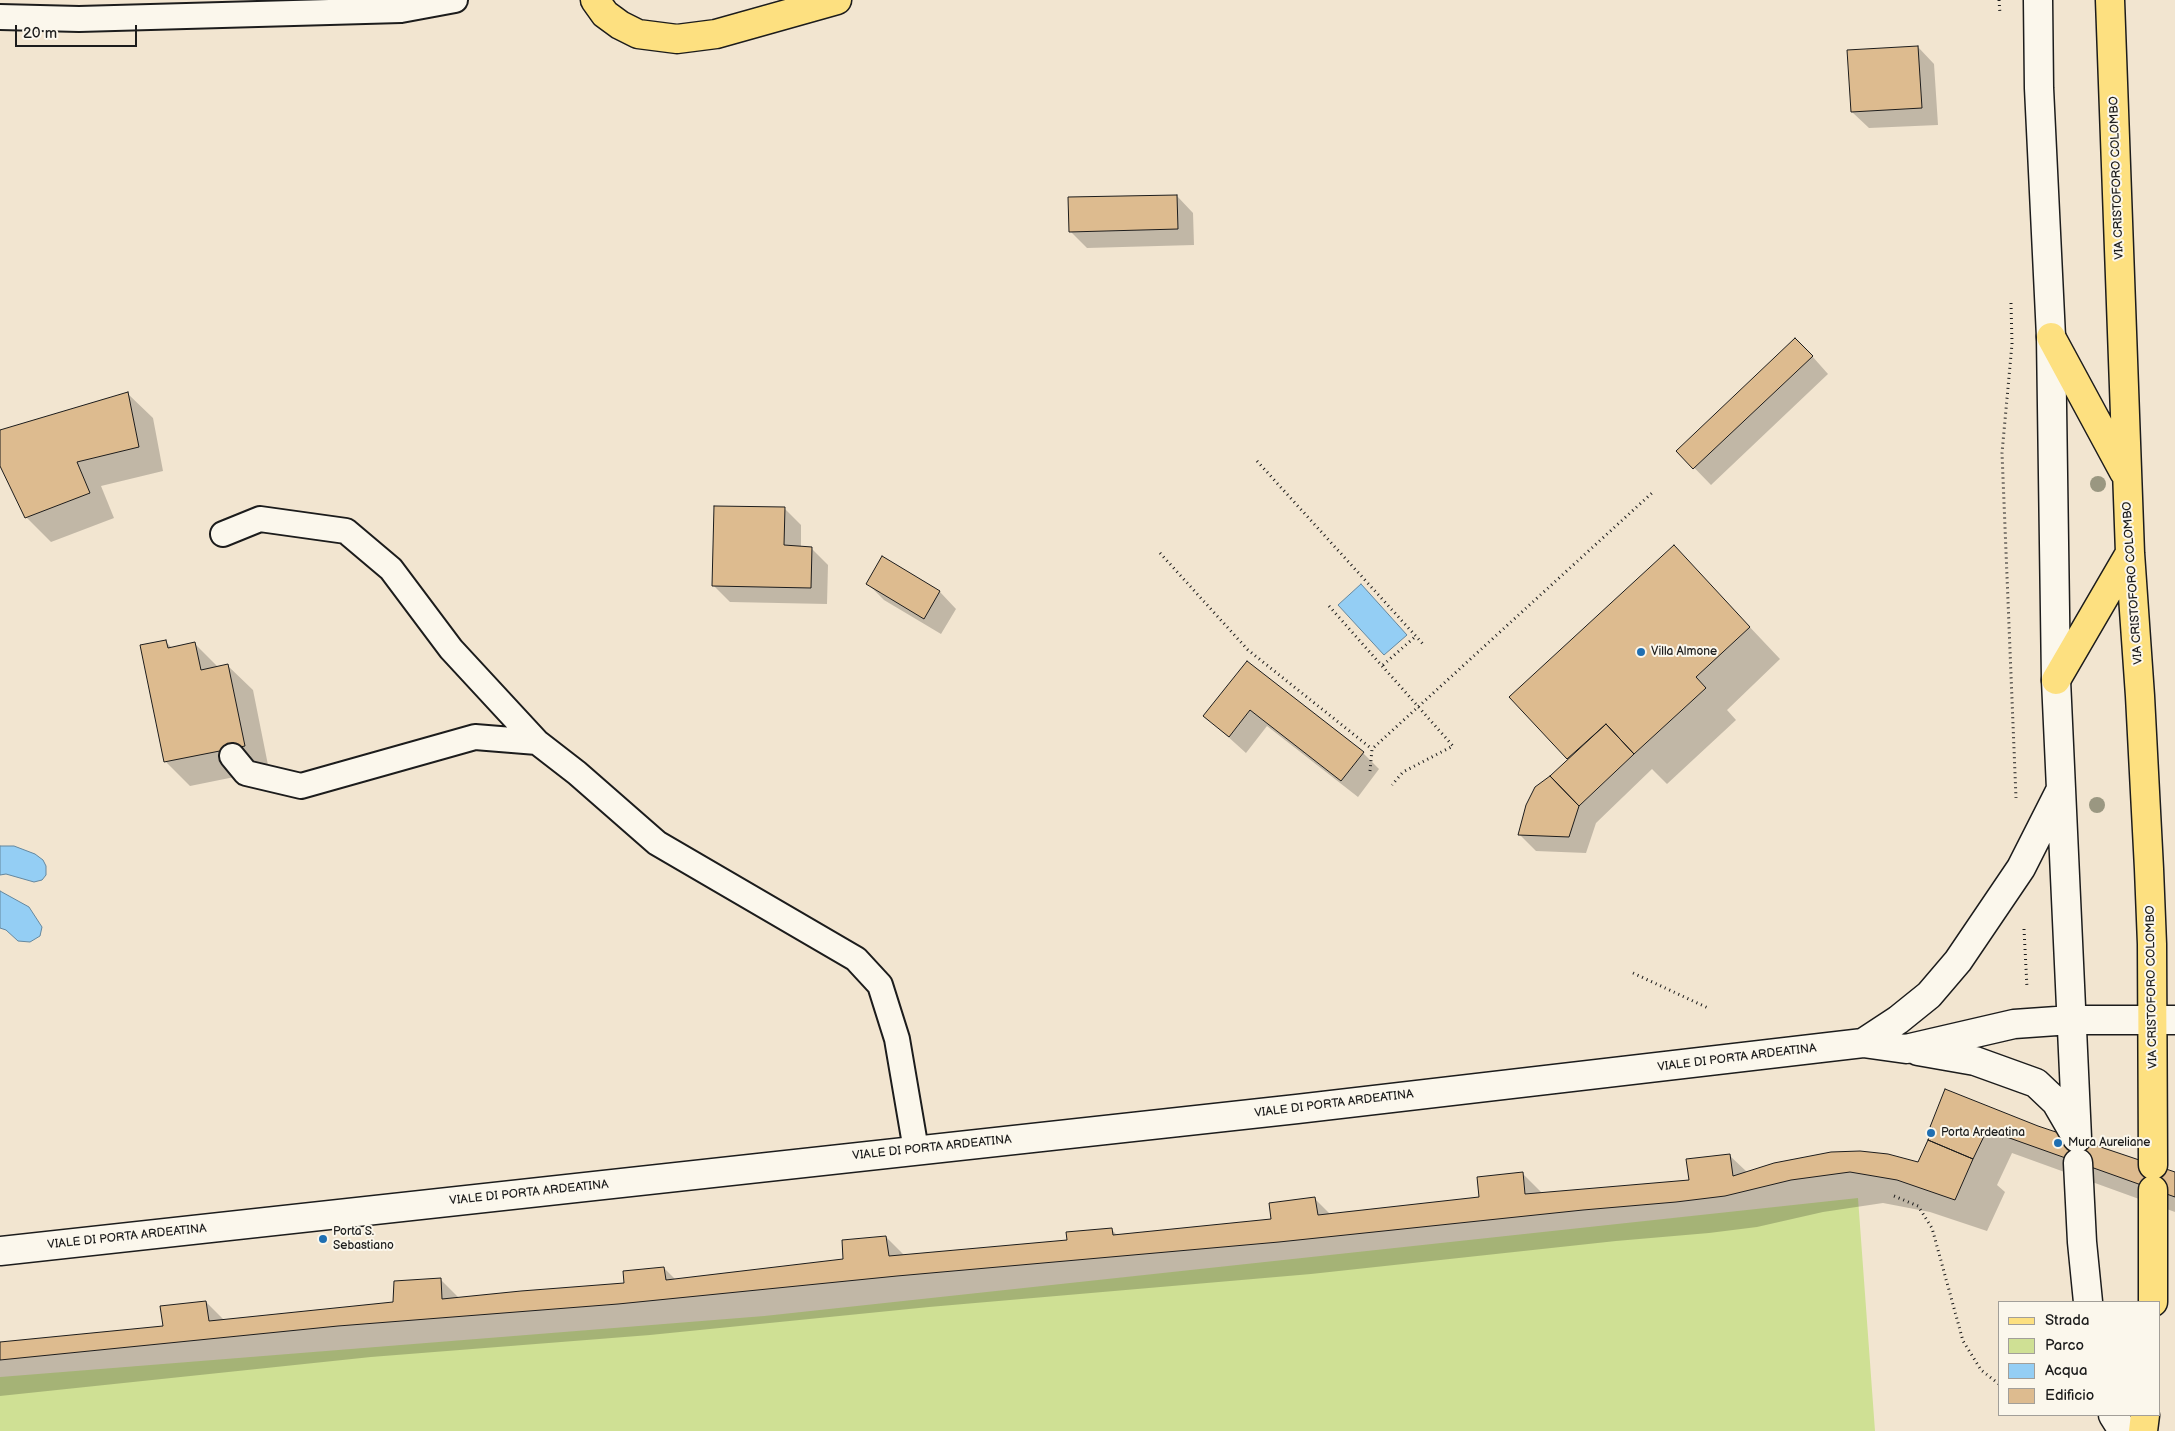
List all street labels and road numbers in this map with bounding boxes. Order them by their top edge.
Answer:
street label: VIA CRISTOFORO COLOMBO [2107,96,2127,260]
street label: VIA CRISTOFORO COLOMBO [2120,501,2146,665]
street label: VIA CRISTOFORO COLOMBO [2143,905,2161,1069]
street label: VIALE DI PORTA ARDEATINA [1657,1041,1817,1075]
street label: VIALE DI PORTA ARDEATINA [1254,1087,1414,1121]
street label: VIALE DI PORTA ARDEATINA [852,1132,1012,1164]
street label: VIALE DI PORTA ARDEATINA [449,1177,609,1209]
street label: VIALE DI PORTA ARDEATINA [47,1221,207,1253]

